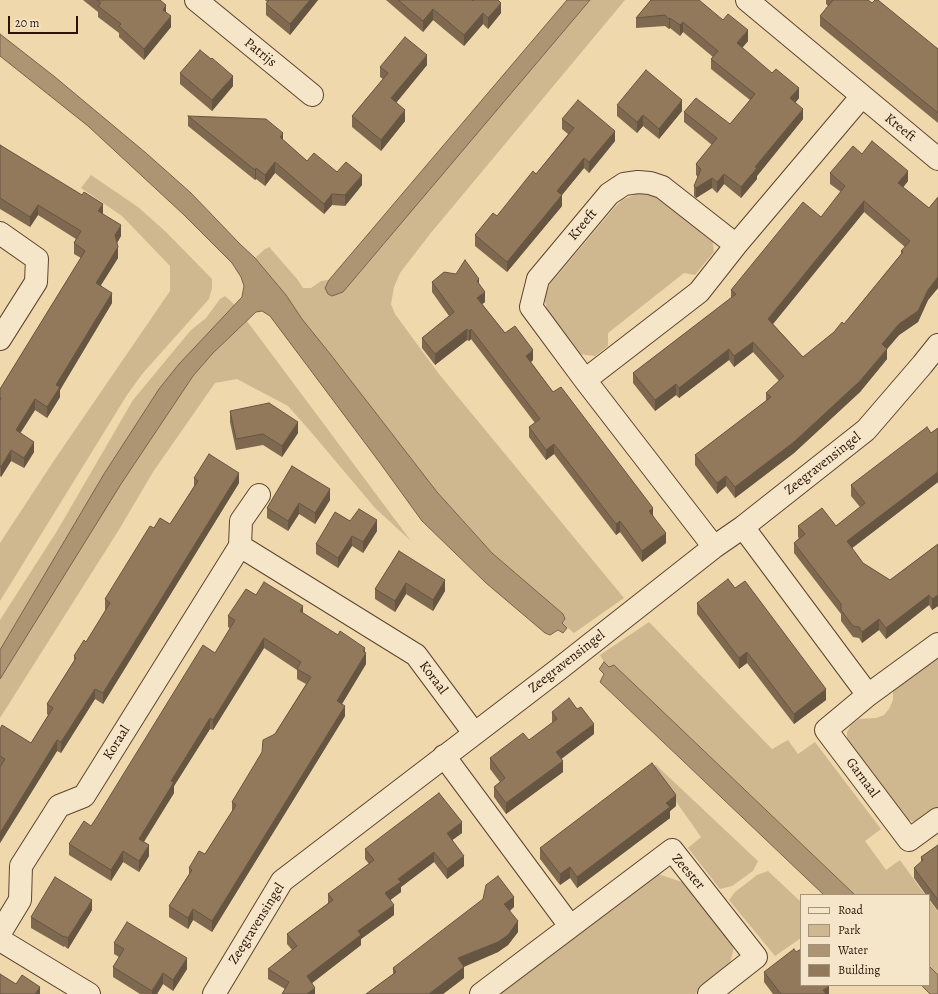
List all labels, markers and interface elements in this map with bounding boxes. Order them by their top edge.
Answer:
scale bar [10,8,80,34]
text: 20 m [15,15,39,31]
street label: Patrijs [240,35,280,71]
street label: Kreeft [881,110,919,146]
street label: Kreeft [565,206,601,244]
street label: Zeegravensingel [781,429,865,499]
street label: Zeegravensingel [525,627,609,697]
street label: Koraal [415,658,451,698]
street label: Koraal [100,723,134,763]
street label: Garnaal [842,755,882,801]
street label: Zeester [668,851,708,893]
street label: Zeegravensingel [225,880,289,968]
legend [800,894,930,986]
text: Road [838,902,863,918]
text: Park [838,922,861,938]
text: Water [838,942,868,958]
text: Building [838,962,880,978]

